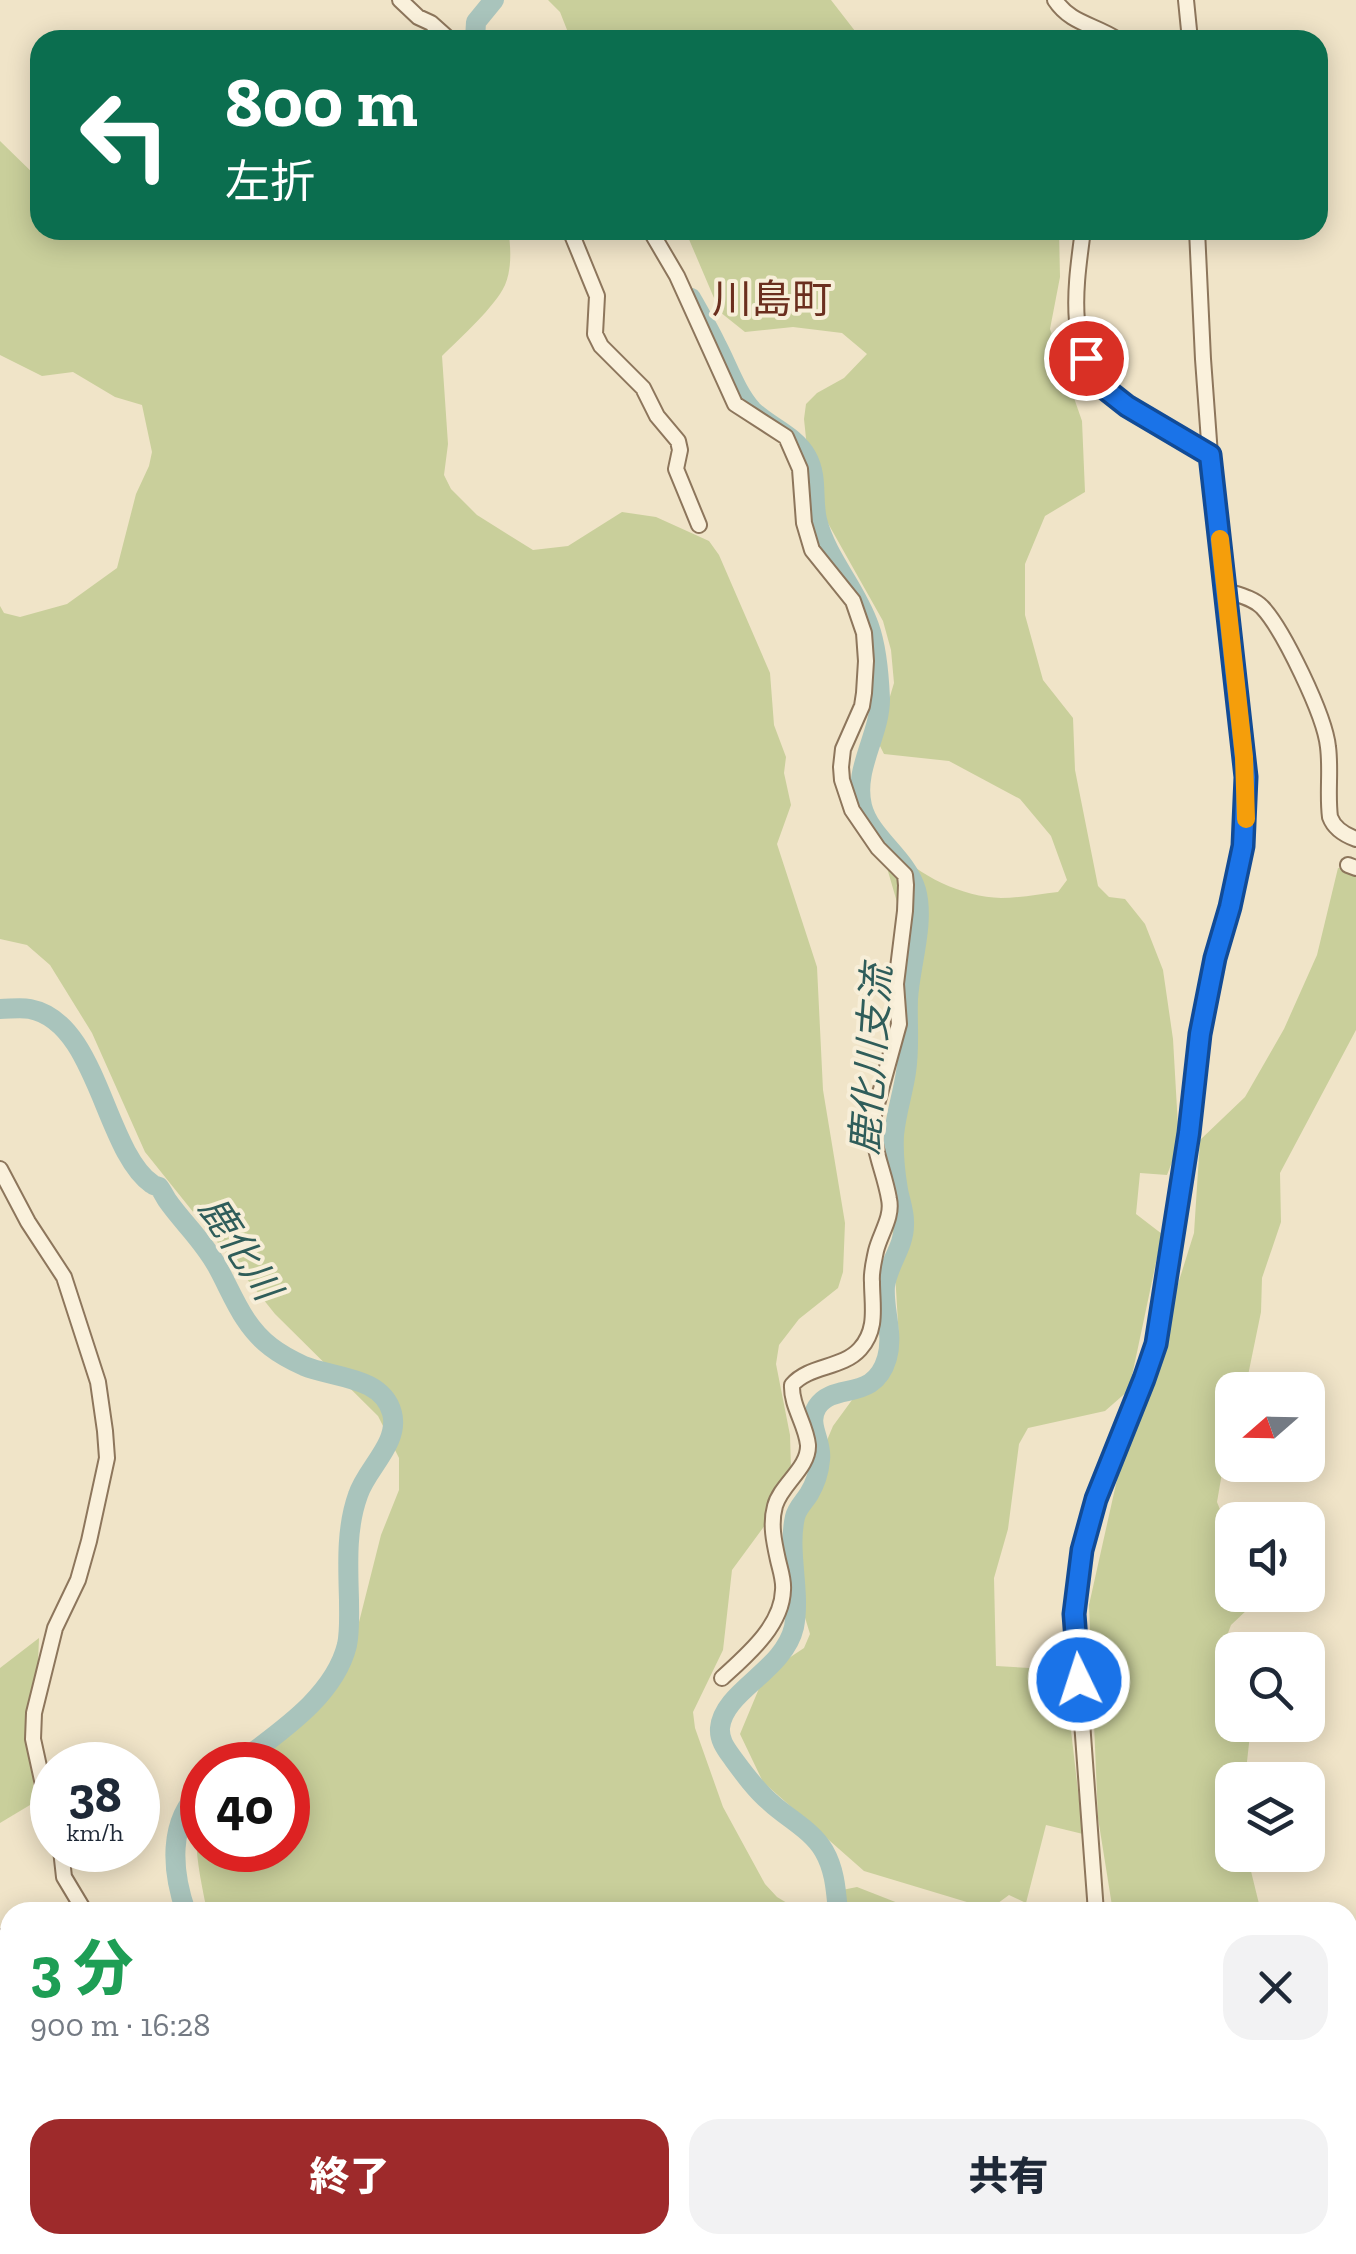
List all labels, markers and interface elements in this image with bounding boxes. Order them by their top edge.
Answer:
text: 800 m [225,60,418,144]
icon: left [60,70,190,200]
text: 左折 [225,155,315,209]
district label: 川島町 [712,275,832,323]
pin [1044,316,1129,401]
icon: arrive [1059,331,1114,386]
water label: 鹿化川支流 [841,959,901,1156]
water label: 鹿化川 [190,1188,293,1312]
north arrow [1215,1372,1325,1482]
map controls [1215,1372,1325,1872]
button: sound [1215,1502,1325,1612]
position arrow [1027,1628,1131,1732]
button: search [1215,1632,1325,1742]
speed limit sign: 40 [180,1742,310,1872]
button: layers [1215,1762,1325,1872]
text: 38 [68,1765,122,1825]
text: km/h [66,1817,124,1847]
text: 3 分 [30,1932,133,2004]
button: close [1223,1935,1328,2040]
text: 900 m · 16:28 [30,2006,210,2044]
button: 終了 [30,2119,669,2234]
button: 共有 [689,2119,1328,2234]

